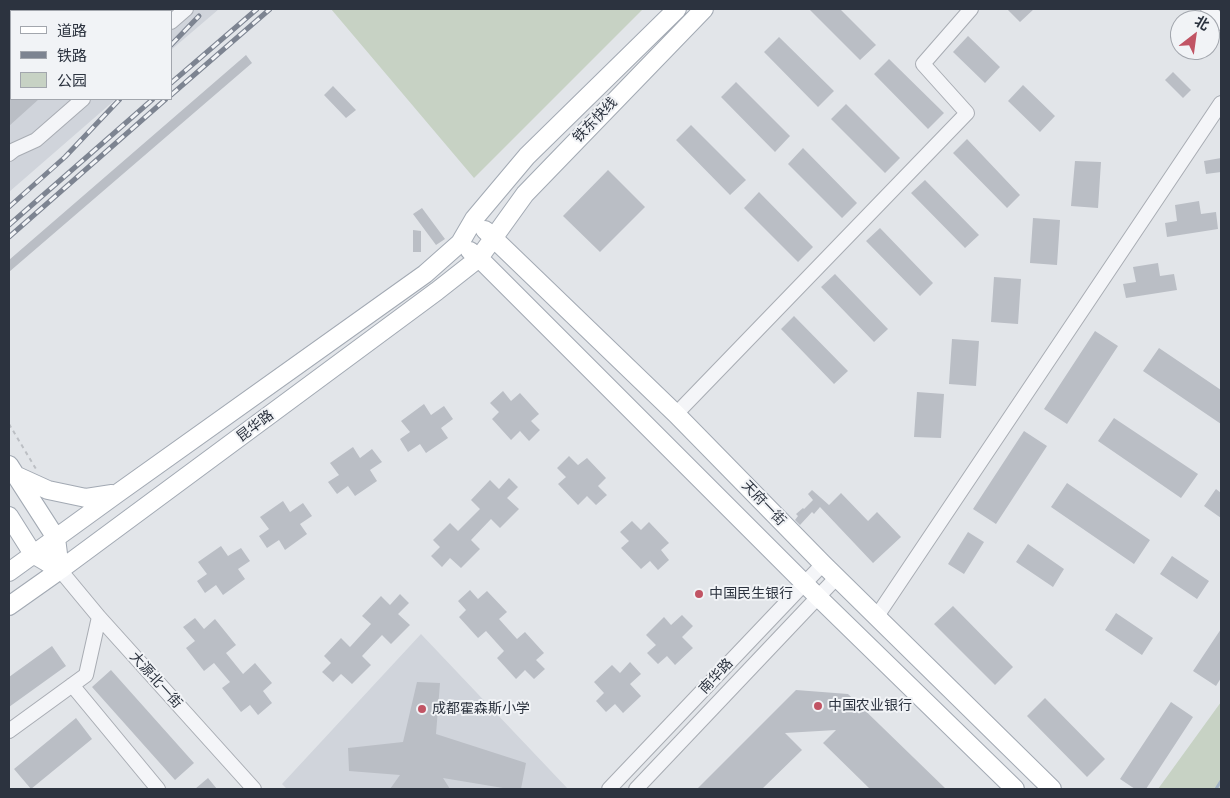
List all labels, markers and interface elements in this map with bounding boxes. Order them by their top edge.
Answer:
legend [10,10,172,100]
north arrow [1170,10,1220,60]
text: 北 [1192,12,1213,33]
text: 道路 [57,21,87,39]
text: 铁路 [57,46,87,64]
text: 公园 [57,71,87,89]
street label: 铁东快线 [570,94,620,146]
street label: 昆华路 [233,407,277,445]
street label: 天府一街 [739,477,789,529]
place label: 中国民生银行 [709,586,793,602]
marker: 中国民生银行 [693,588,705,600]
street label: 大源北一街 [126,648,186,712]
street label: 南华路 [696,655,736,697]
place label: 中国农业银行 [828,698,912,714]
marker: 中国农业银行 [812,700,824,712]
place label: 成都霍森斯小学 [432,701,530,717]
marker: 成都霍森斯小学 [416,703,428,715]

